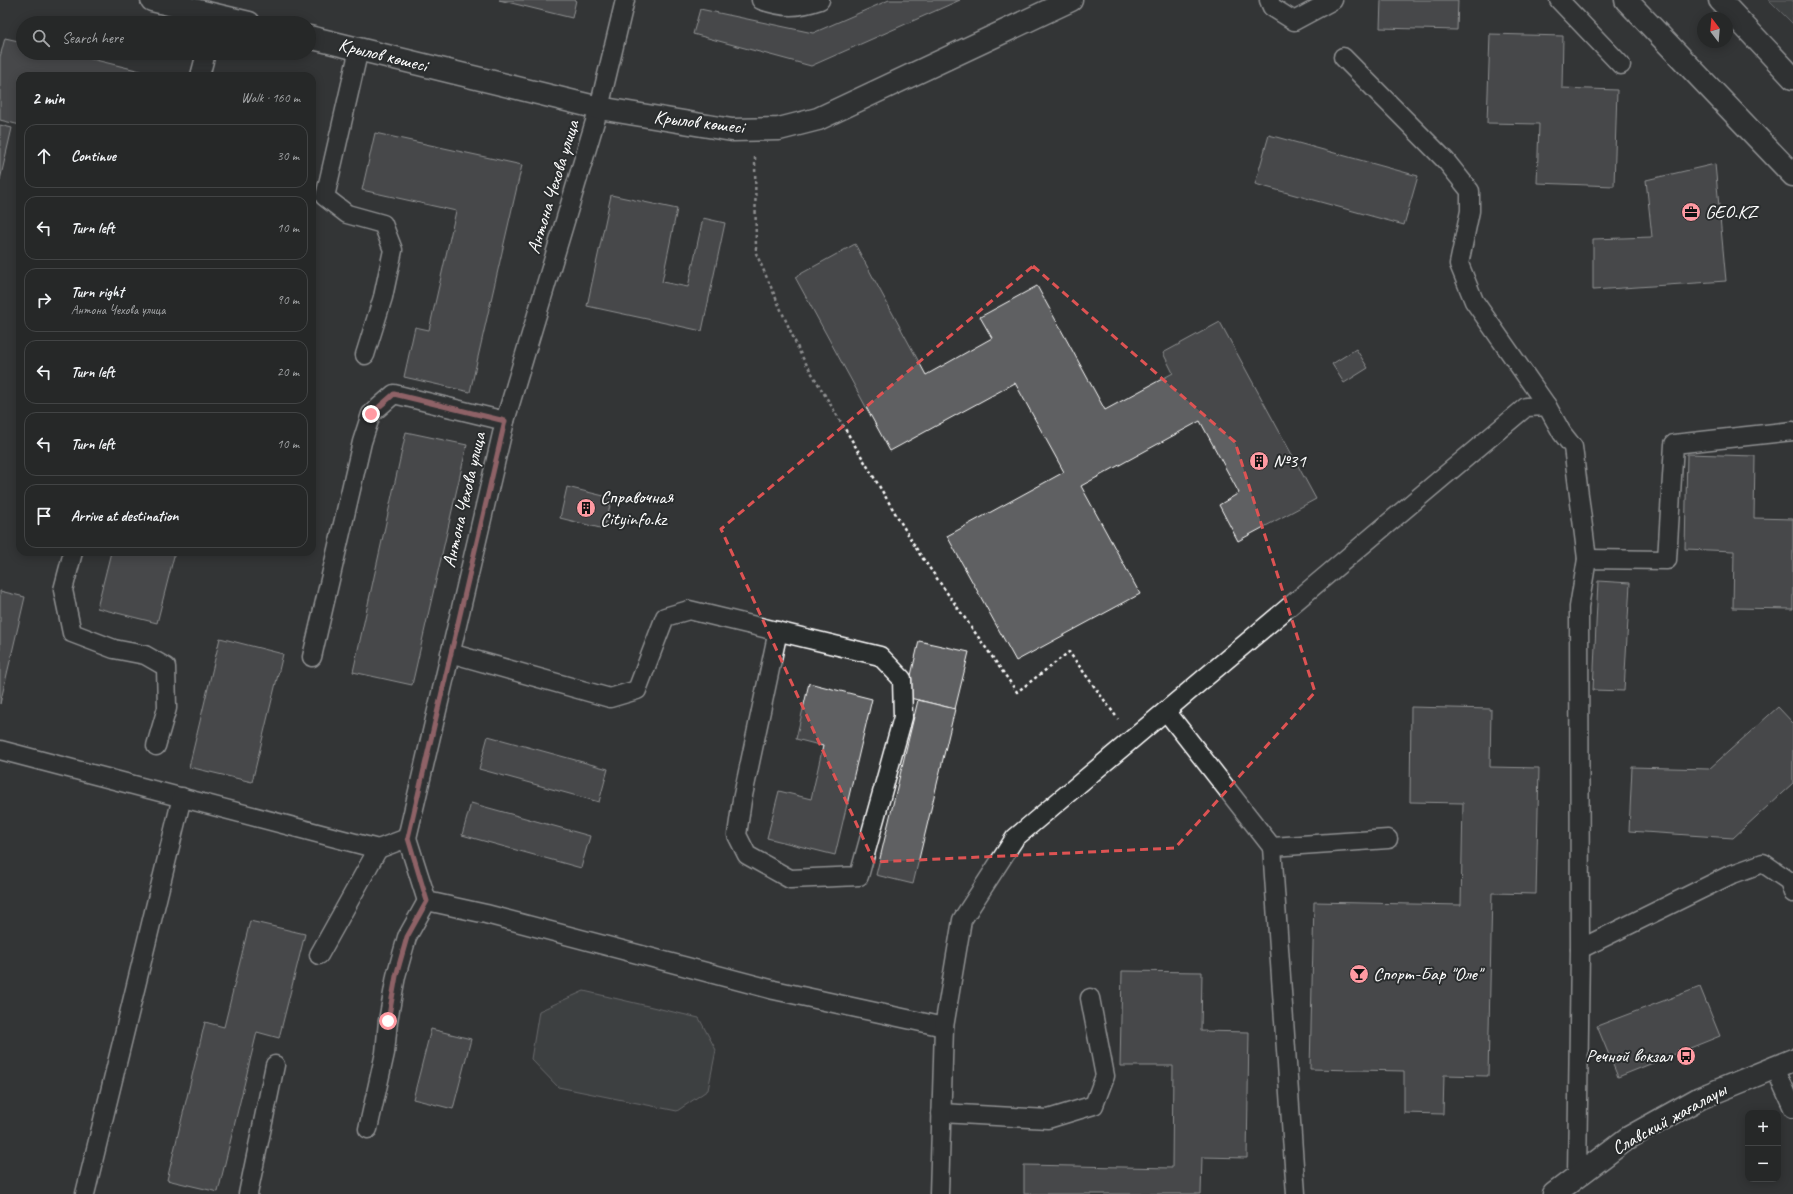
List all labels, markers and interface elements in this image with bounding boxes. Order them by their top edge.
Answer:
north arrow [1697,12,1733,48]
search box [16,16,316,60]
icon: search [30,27,52,49]
text: Search here [62,29,123,48]
street label: Крылов көшесі [336,32,432,78]
text: 2 min [32,88,65,109]
text: Walk · 160 m [241,90,300,106]
street label: Крылов көшесі [653,105,748,140]
street label: Антона Чехова улица [521,116,585,256]
icon: ahead [33,145,55,167]
text: Continue [71,147,116,166]
text: 30 m [277,148,299,164]
place label: GEO.KZ [1705,200,1760,224]
office icon: GEO.KZ [1680,201,1702,223]
icon: left [33,217,55,239]
text: Turn left [71,219,114,238]
text: 10 m [277,220,299,236]
text: Turn right [71,283,124,302]
icon: right [33,289,55,311]
text: 90 m [277,292,299,308]
text: Антона Чехова улица [71,302,165,318]
icon: left [33,361,55,383]
text: Turn left [71,363,114,382]
text: 20 m [277,364,299,380]
route end [362,405,380,423]
street label: Антона Чехова улица [437,429,492,570]
icon: left [33,433,55,455]
text: Turn left [71,435,114,454]
text: 10 m [277,436,299,452]
place label: №31 [1273,449,1307,473]
building icon: №31 [1248,450,1270,472]
place label: Справочная Cityinfo.kz [600,485,674,531]
building icon: Справочная Cityinfo.kz [575,497,597,519]
icon: arrive [33,505,55,527]
text: Arrive at destination [71,507,178,526]
place label: Спорт-Бар "Оле" [1373,962,1485,986]
bar icon: Спорт-Бар "Оле" [1348,963,1370,985]
route start [379,1012,397,1030]
place label: Речной вокзал [1586,1044,1673,1068]
bus stop icon: Речной вокзал [1675,1045,1697,1067]
street label: Славский жағалауы [1608,1077,1732,1160]
map controls [1745,1110,1781,1182]
button: + [1745,1110,1781,1146]
button: − [1745,1146,1781,1182]

